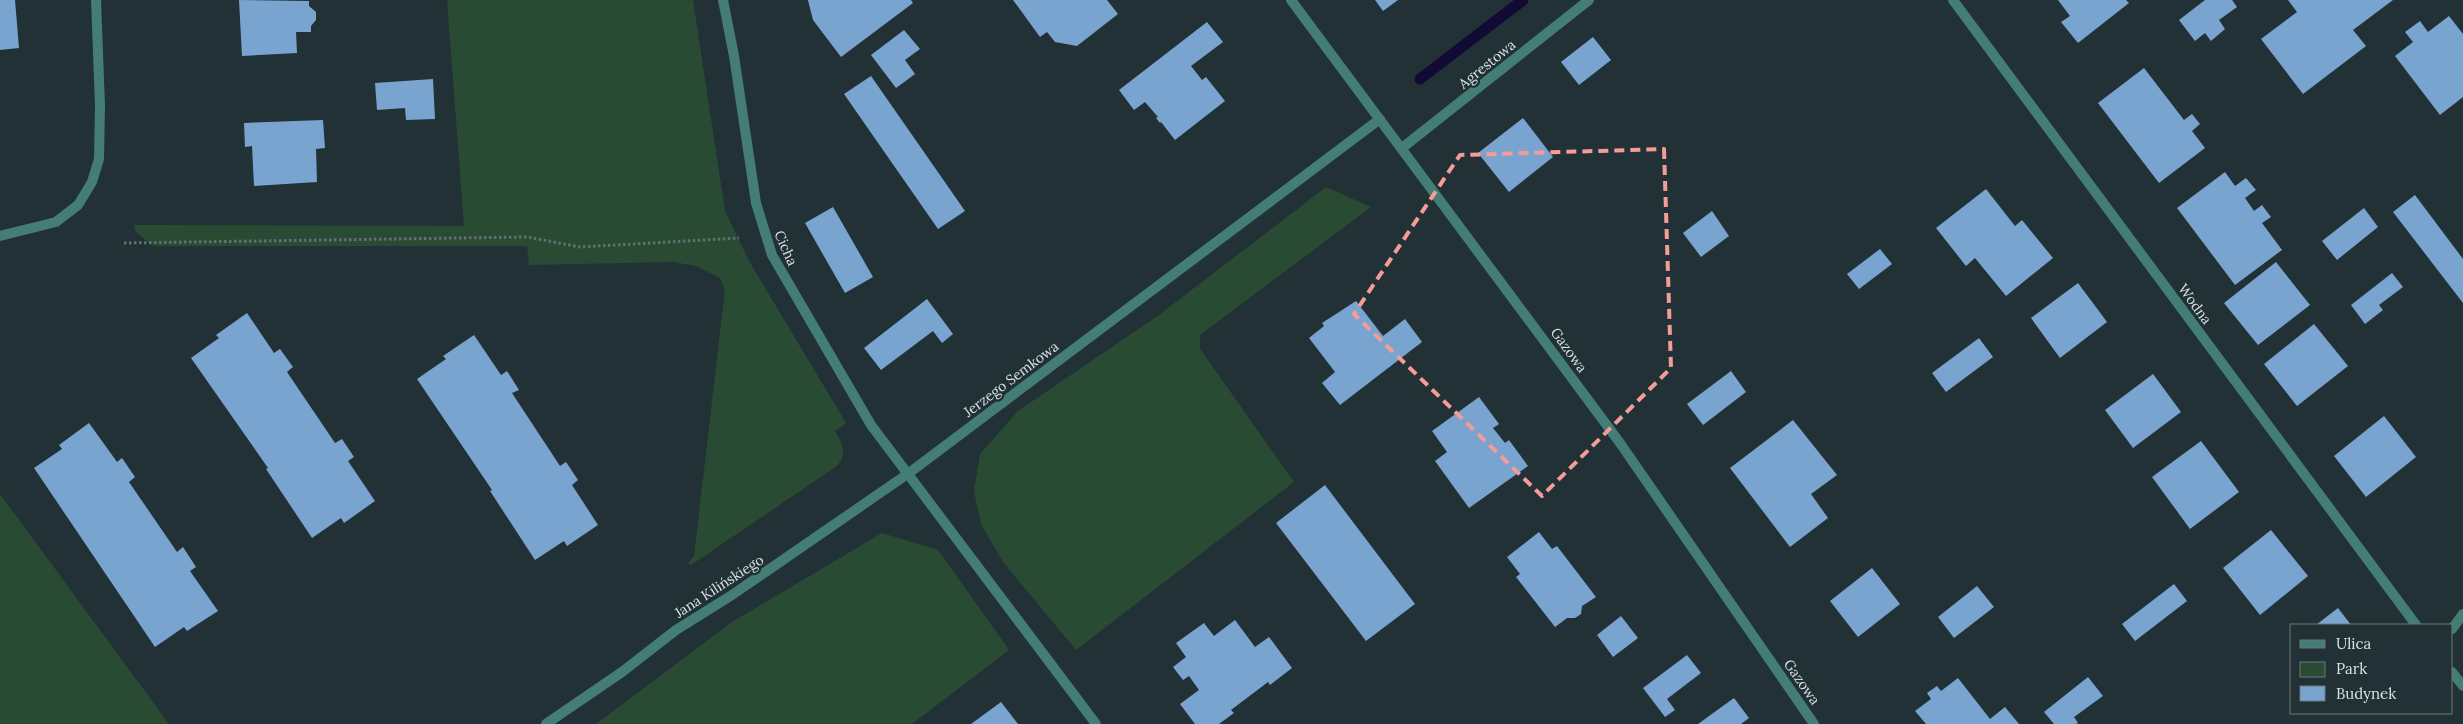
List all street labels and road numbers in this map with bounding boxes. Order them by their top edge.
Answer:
street label: Agrestowa [1454,36,1519,93]
street label: Cicha [770,228,802,268]
street label: Wodna [2174,280,2216,328]
street label: Gazowa [1547,324,1591,376]
street label: Jerzego Semkowa [959,337,1062,421]
street label: Jana Kilińskiego [670,550,767,622]
street label: Gazowa [1780,656,1824,708]

